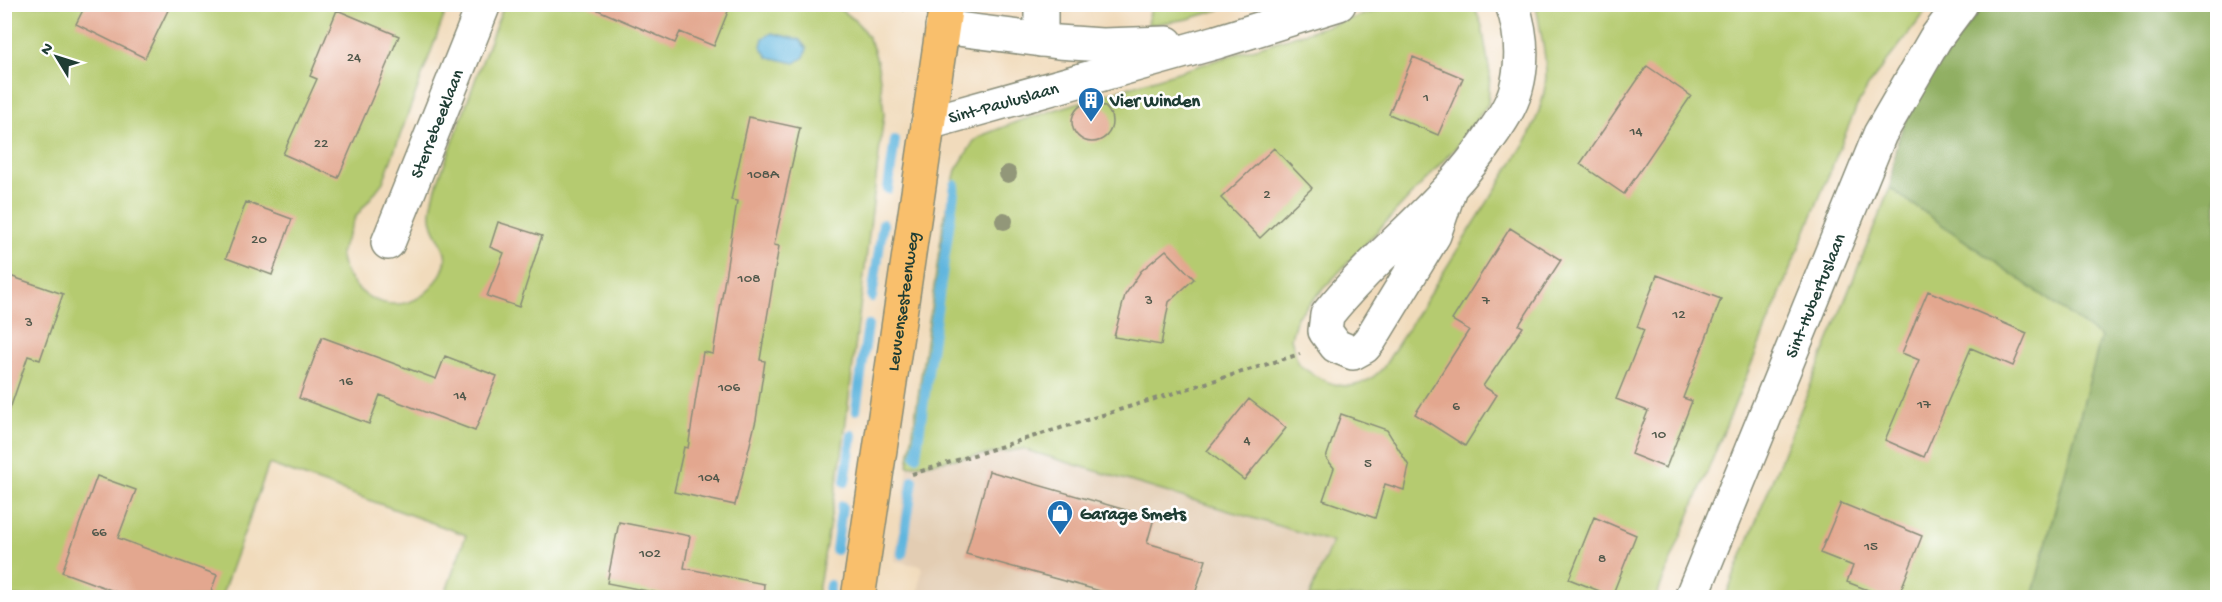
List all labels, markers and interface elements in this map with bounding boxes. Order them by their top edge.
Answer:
north arrow [27,27,87,87]
text: N [37,40,59,60]
house number: 24 [347,49,361,67]
street label: Sterrebeeklaan [407,66,470,182]
street label: Sint-Pauluslaan [946,79,1062,130]
building icon: Vier Winden [1076,85,1106,123]
house number: 1 [1422,89,1429,107]
place label: Vier Winden [1109,92,1200,113]
house number: 14 [1628,123,1643,141]
house number: 22 [314,135,328,153]
house number: 108A [746,166,780,184]
house number: 2 [1263,186,1271,204]
street label: Leuvensesteenweg [884,230,925,373]
street label: Sint-Hubertuslaan [1782,230,1852,362]
house number: 20 [251,231,267,249]
house number: 108 [737,270,760,288]
house number: 3 [1144,292,1153,310]
house number: 7 [1481,292,1491,310]
house number: 12 [1671,306,1686,324]
house number: 3 [24,314,33,332]
house number: 16 [338,373,353,391]
house number: 106 [717,379,740,397]
house number: 14 [452,387,467,405]
house number: 17 [1916,396,1932,414]
house number: 6 [1452,398,1460,416]
house number: 10 [1651,426,1667,444]
house number: 4 [1243,432,1251,450]
house number: 5 [1364,455,1372,473]
house number: 104 [697,469,720,487]
shop icon: Garage Smets [1045,498,1075,536]
place label: Garage Smets [1080,505,1187,526]
house number: 66 [91,524,107,542]
house number: 15 [1863,538,1878,556]
house number: 102 [638,545,661,563]
house number: 8 [1598,550,1606,568]

